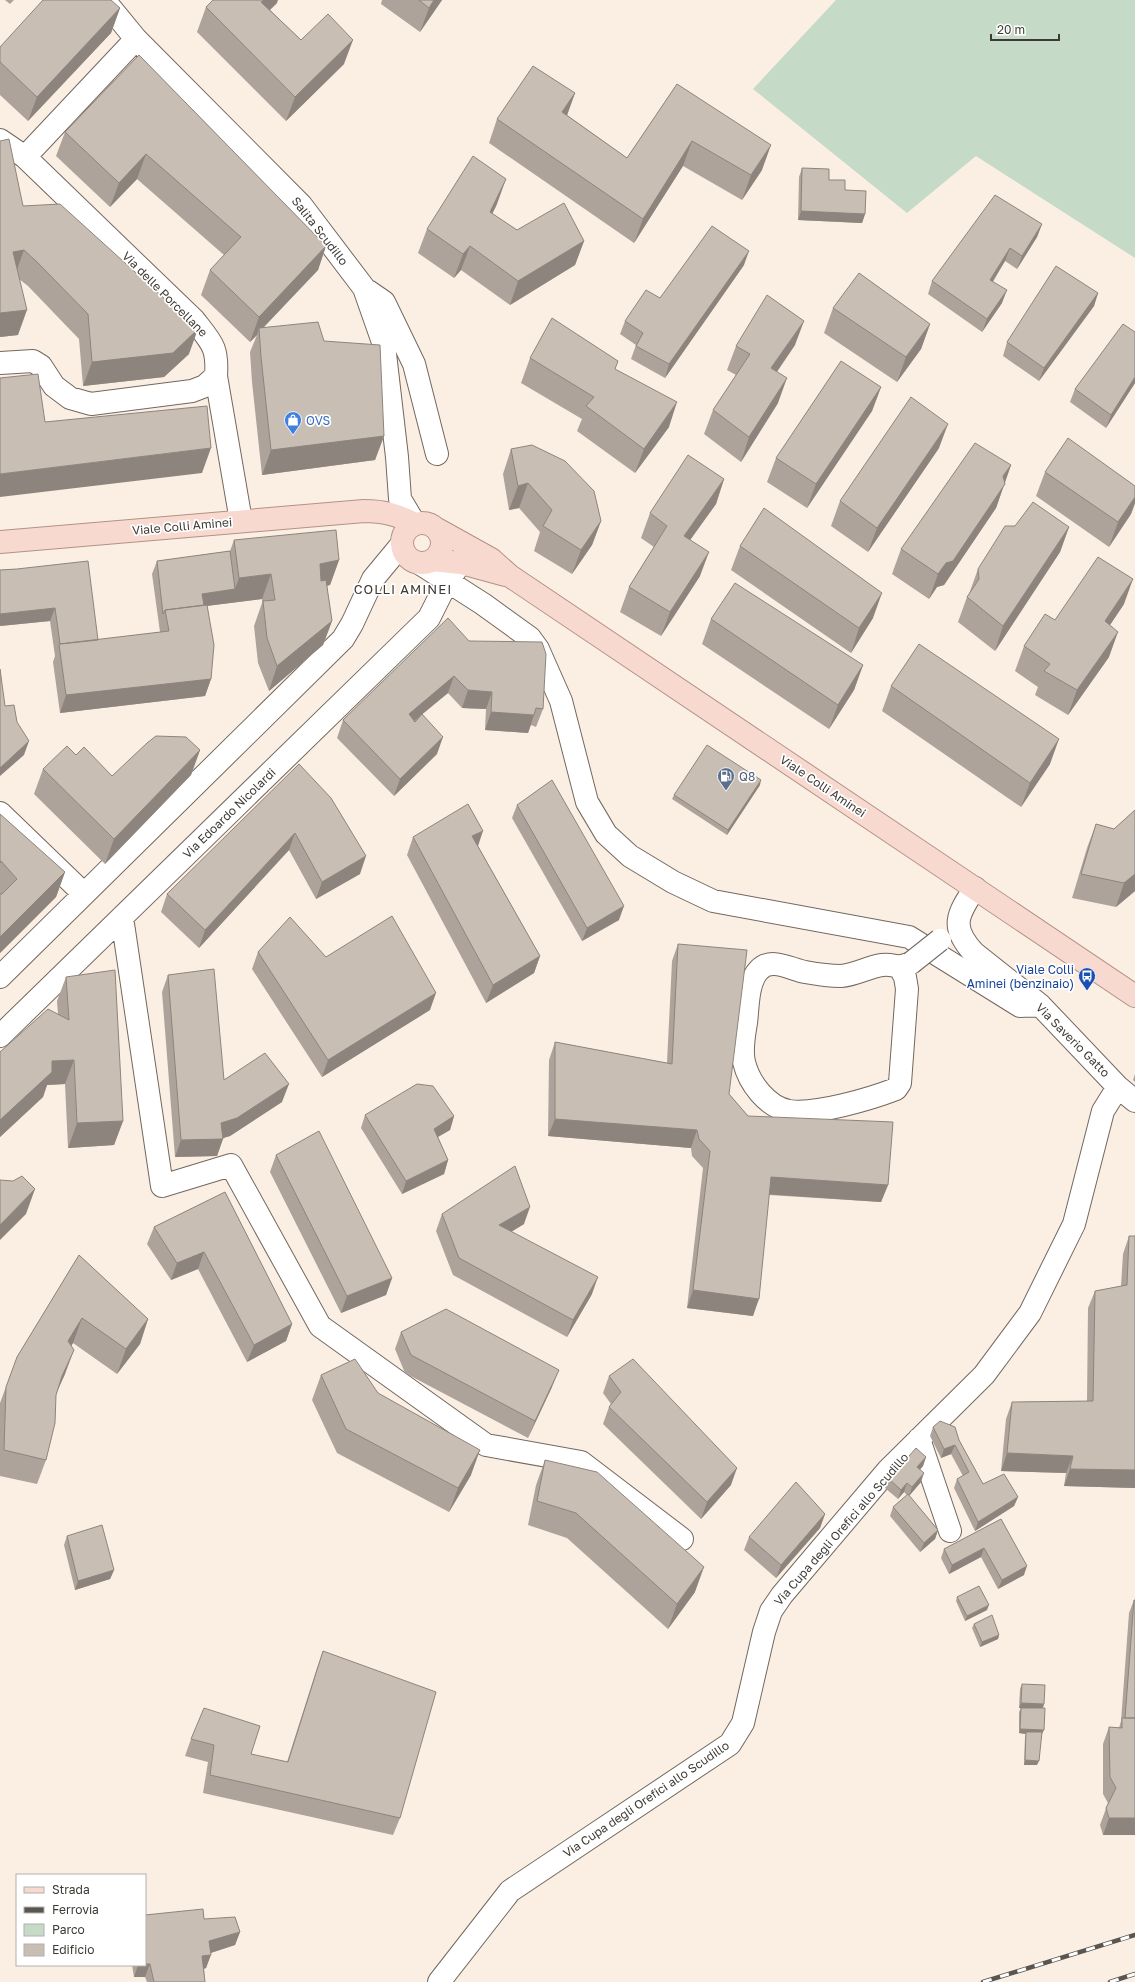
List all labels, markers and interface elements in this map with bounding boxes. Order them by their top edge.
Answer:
scale bar [991,16,1059,42]
text: 20 m [997,22,1025,37]
street label: Salita Scudillo [289,194,351,268]
street label: Via delle Porcellane [119,248,211,340]
shop icon: OVS [283,410,303,435]
place label: OVS [306,413,331,428]
street label: Viale Colli Aminei [131,514,233,538]
district label: COLLI AMINEI [354,581,452,597]
street label: Viale Colli Aminei [777,752,869,820]
street label: Via Edoardo Nicolardi [179,765,279,861]
fuel station icon: Q8 [716,766,736,791]
place label: Q8 [739,769,755,784]
place label: Viale Colli Aminei (benzinaio) [967,962,1074,991]
bus stop icon: Viale Colli Aminei (benzinaio) [1077,966,1097,991]
street label: Via Saverio Gatto [1033,1000,1113,1080]
street label: Via Cupa degli Orefici allo Scudillo [771,1450,911,1608]
street label: Via Cupa degli Orefici allo Scudillo [560,1738,732,1860]
legend [16,1874,146,1966]
text: Strada [52,1882,90,1897]
text: Ferrovia [52,1902,99,1917]
text: Parco [52,1922,85,1937]
text: Edificio [52,1942,94,1957]

